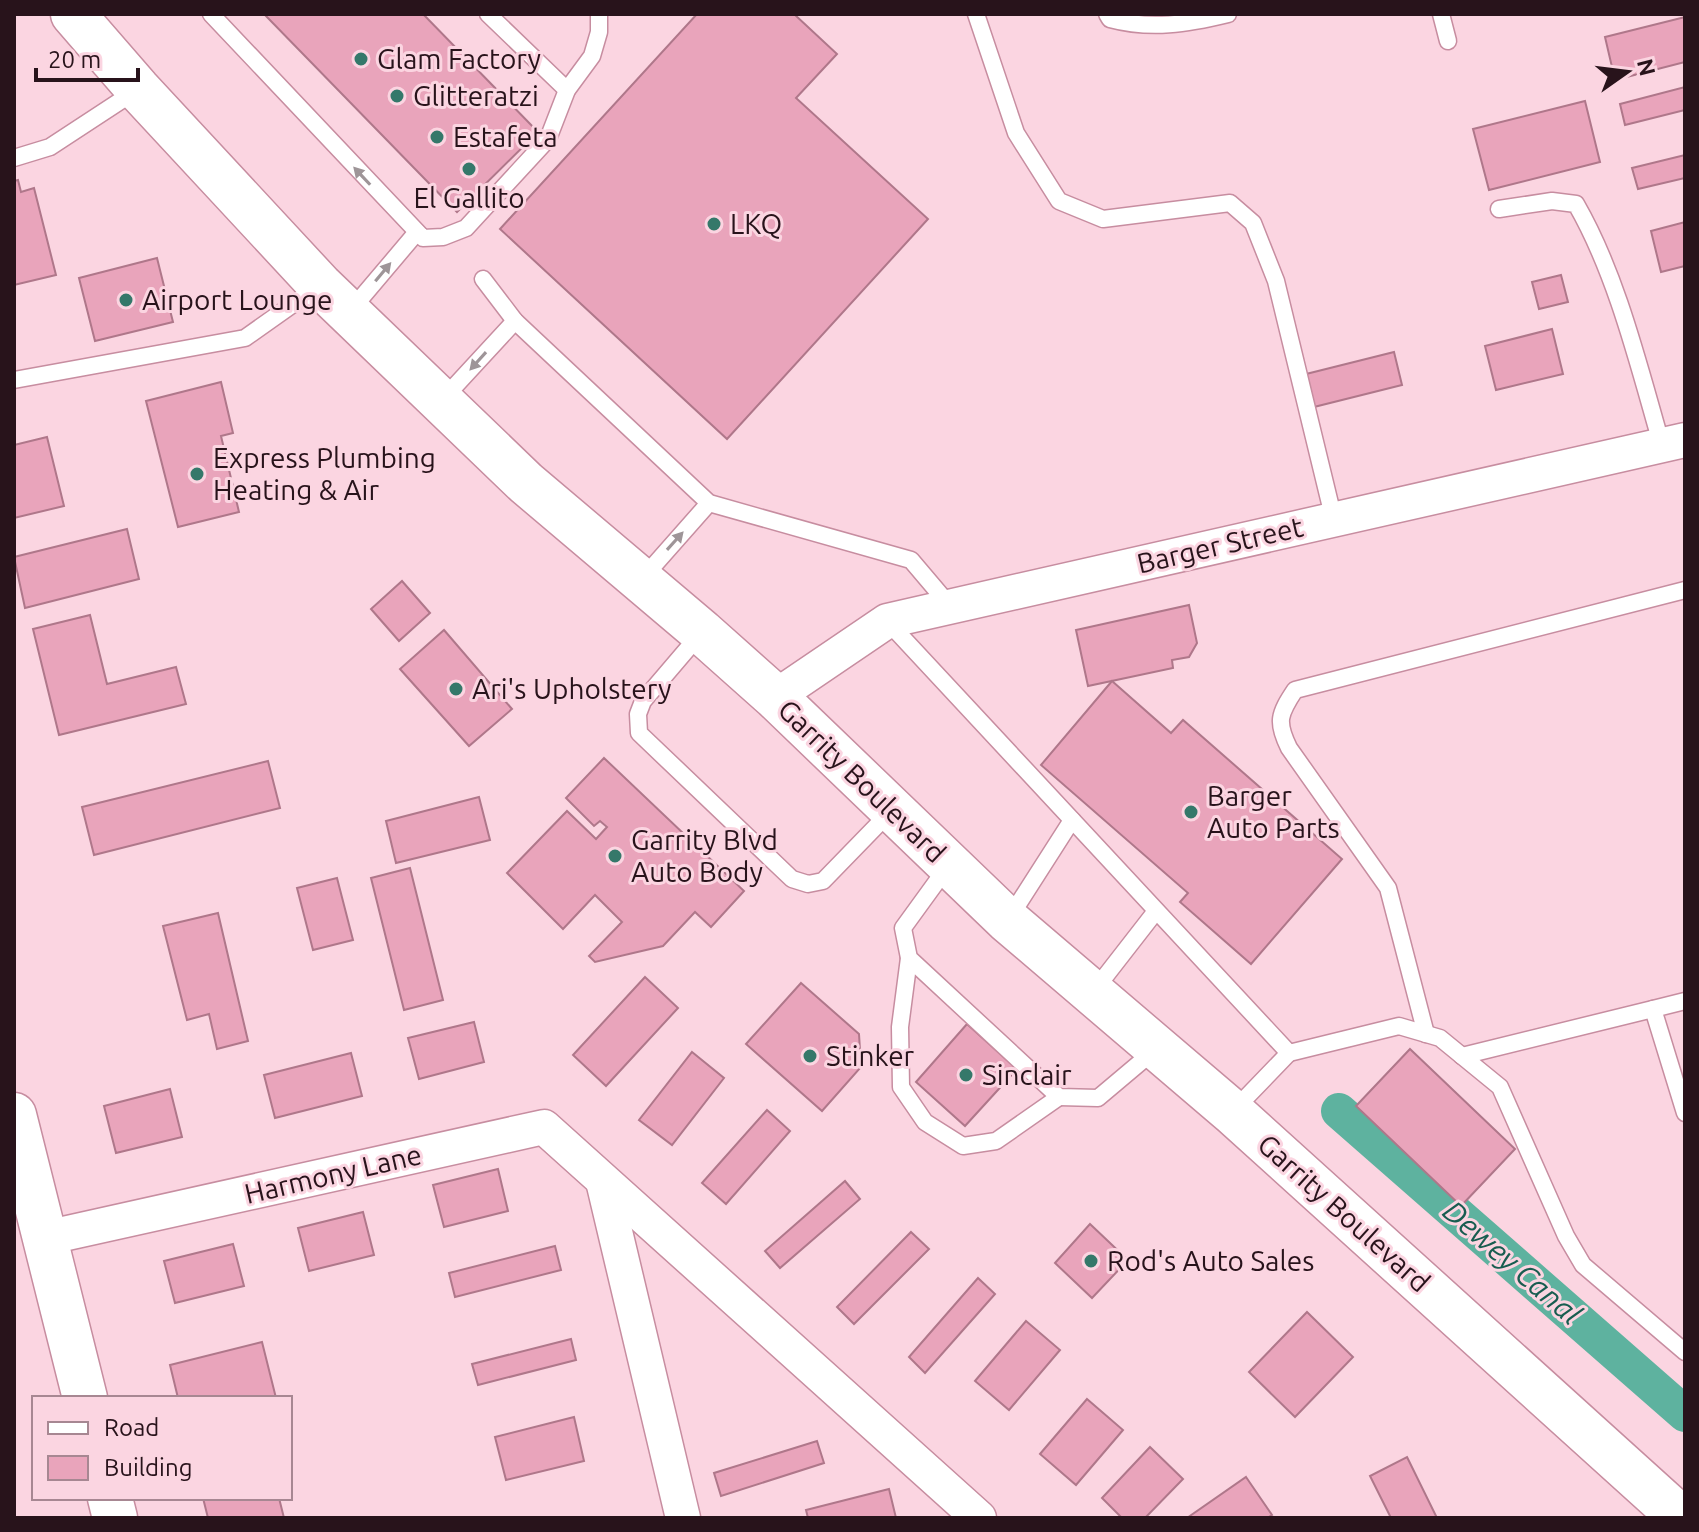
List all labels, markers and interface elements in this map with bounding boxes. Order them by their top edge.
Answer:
scale bar [36,32,138,82]
north arrow [1587,32,1667,112]
place label: Glam Factory [377,43,541,74]
text: 20 m [48,46,101,73]
marker: Glam Factory [352,50,370,68]
text: N [1633,56,1661,78]
place label: Glitteratzi [413,80,539,111]
marker: Glitteratzi [388,87,406,105]
place label: Estafeta [453,121,558,152]
marker: Estafeta [428,128,446,146]
marker: El Gallito [460,160,478,178]
one-way arrow [354,167,372,186]
place label: El Gallito [413,182,525,213]
place label: LKQ [730,208,782,239]
marker: LKQ [705,215,723,233]
one-way arrow [374,262,391,282]
place label: Airport Lounge [142,284,333,315]
marker: Airport Lounge [117,291,135,309]
one-way arrow [470,351,488,370]
place label: Express Plumbing Heating & Air [213,442,436,505]
marker: Express Plumbing Heating & Air [188,465,206,483]
street label: Barger Street [1134,510,1306,579]
one-way arrow [666,532,683,552]
place label: Ari's Upholstery [472,673,671,704]
marker: Ari's Upholstery [447,680,465,698]
street label: Garrity Boulevard [773,693,952,868]
place label: Barger Auto Parts [1207,780,1340,843]
marker: Barger Auto Parts [1182,803,1200,821]
place label: Garrity Blvd Auto Body [631,824,778,887]
marker: Garrity Blvd Auto Body [606,847,624,865]
place label: Stinker [826,1040,915,1071]
marker: Stinker [801,1047,819,1065]
place label: Sinclair [982,1059,1072,1090]
marker: Sinclair [957,1066,975,1084]
street label: Garrity Boulevard [1252,1128,1436,1298]
street label: Harmony Lane [241,1138,424,1209]
water label: Dewey Canal [1437,1193,1589,1332]
place label: Rod's Auto Sales [1107,1245,1314,1276]
marker: Rod's Auto Sales [1082,1252,1100,1270]
legend [32,1396,292,1500]
text: Road [104,1414,159,1441]
text: Building [104,1454,192,1481]

